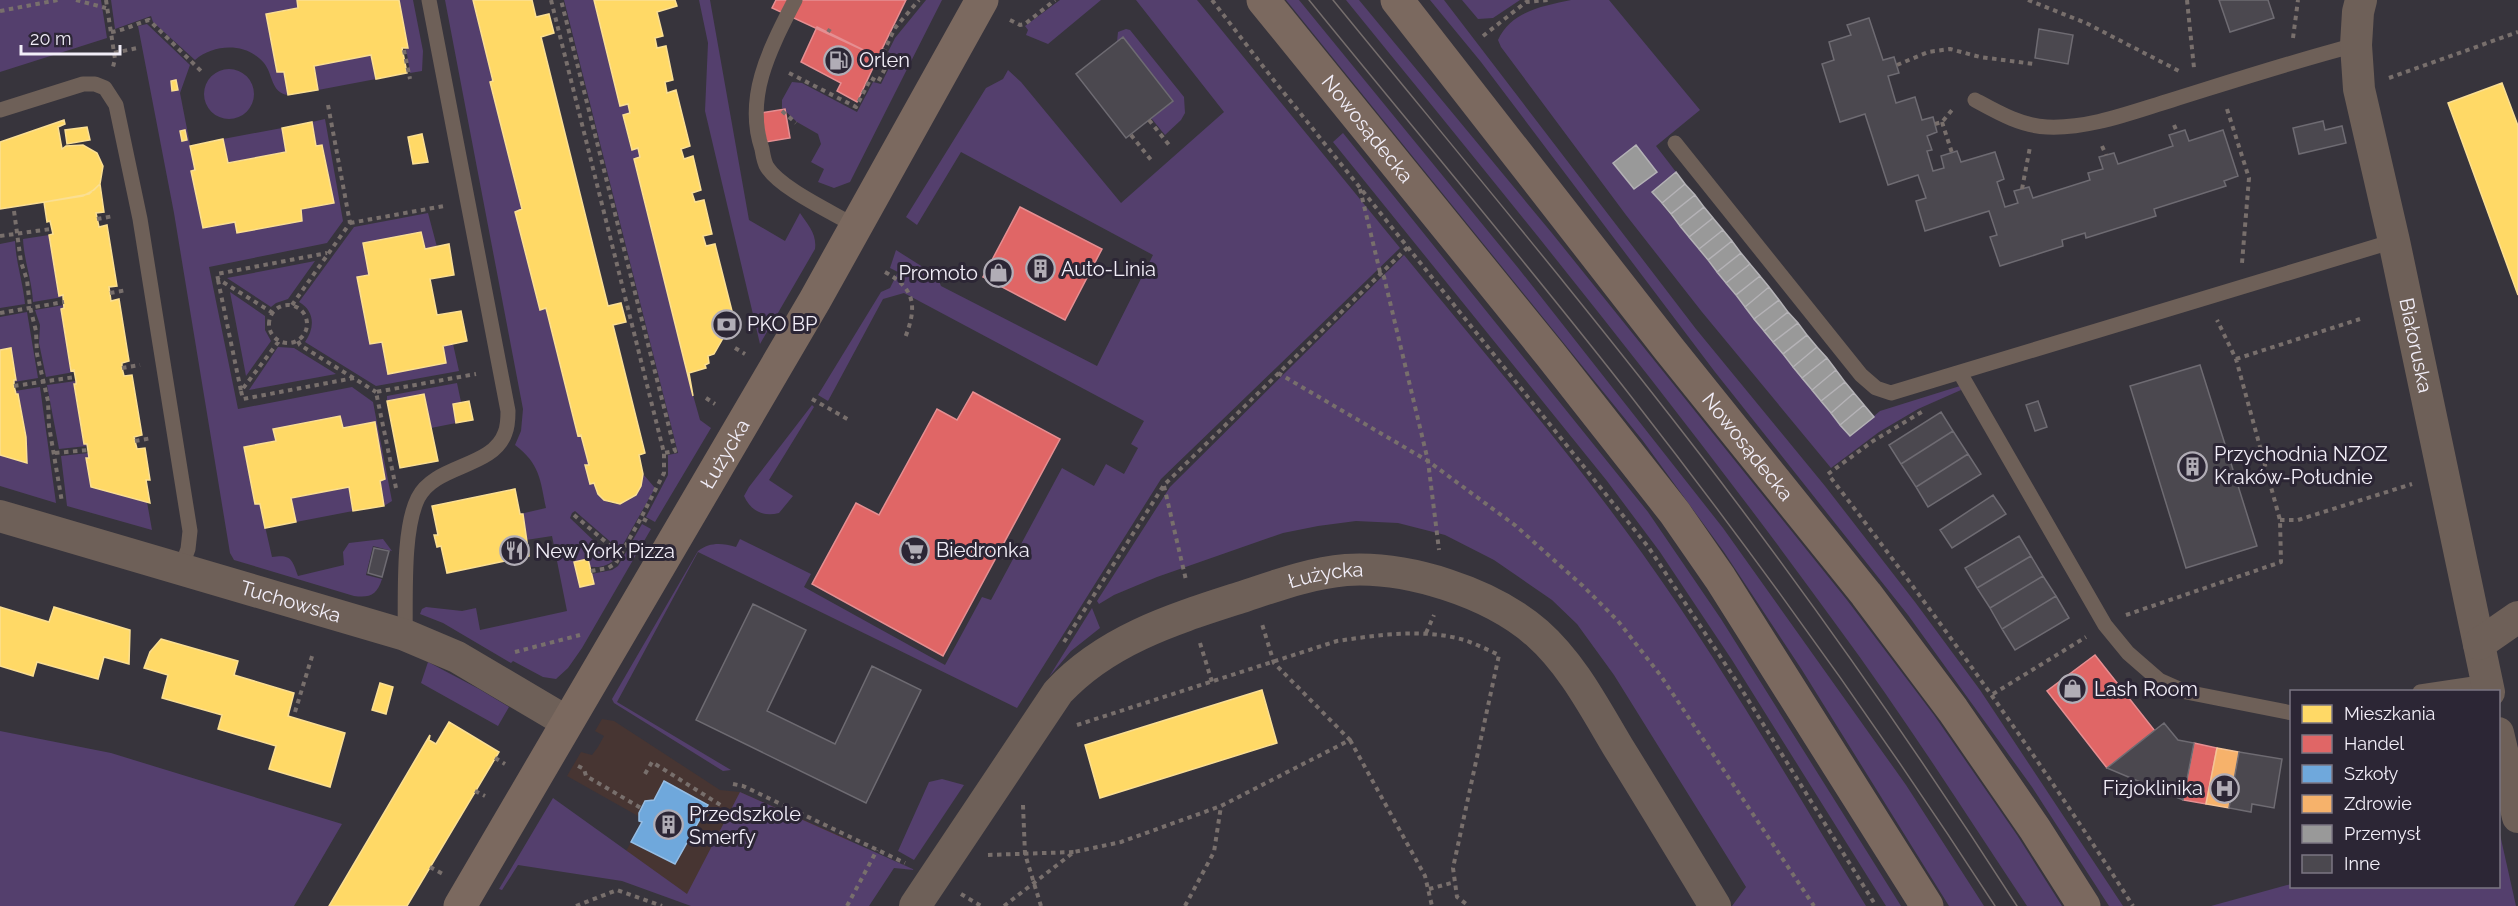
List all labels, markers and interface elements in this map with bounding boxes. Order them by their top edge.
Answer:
scale bar [21,18,120,56]
text: 20 m [30,28,72,49]
fuel station icon: Orlen [822,44,854,76]
place label: Orlen [859,48,910,72]
street label: Nowosądecka [1317,70,1418,188]
building icon: Auto-Linia [1024,253,1056,285]
shop icon: Promoto [983,257,1015,289]
place label: Auto-Linia [1061,257,1156,281]
place label: Promoto [898,261,978,285]
street label: Białoruska [2394,296,2438,395]
bank icon: PKO BP [710,308,742,340]
place label: PKO BP [747,312,817,336]
street label: Nowosądecka [1697,388,1798,506]
street label: Łużycka [695,415,755,493]
place label: Przychodnia NZOZ Kraków-Południe [2214,442,2388,489]
building icon: Przychodnia NZOZ Kraków-Południe [2177,450,2209,482]
supermarket icon: Biedronka [899,534,931,566]
restaurant icon: New York Pizza [498,535,530,567]
place label: Biedronka [936,538,1030,562]
place label: New York Pizza [535,539,675,563]
street label: Łużycka [1285,558,1363,593]
street label: Tuchowska [238,575,344,628]
shop icon: Lash Room [2057,673,2089,705]
place label: Lash Room [2094,677,2198,701]
legend [2290,690,2500,888]
text: Mieszkania [2344,703,2435,724]
text: Handel [2344,733,2404,754]
text: Szkoły [2344,763,2399,784]
hospital icon: Fizjoklinika [2208,772,2240,804]
place label: Fizjoklinika [2103,776,2203,800]
text: Zdrowie [2344,793,2412,814]
place label: Przedszkole Smerfy [689,802,801,849]
building icon: Przedszkole Smerfy [652,809,684,841]
text: Przemysł [2344,823,2421,844]
text: Inne [2344,853,2380,874]

